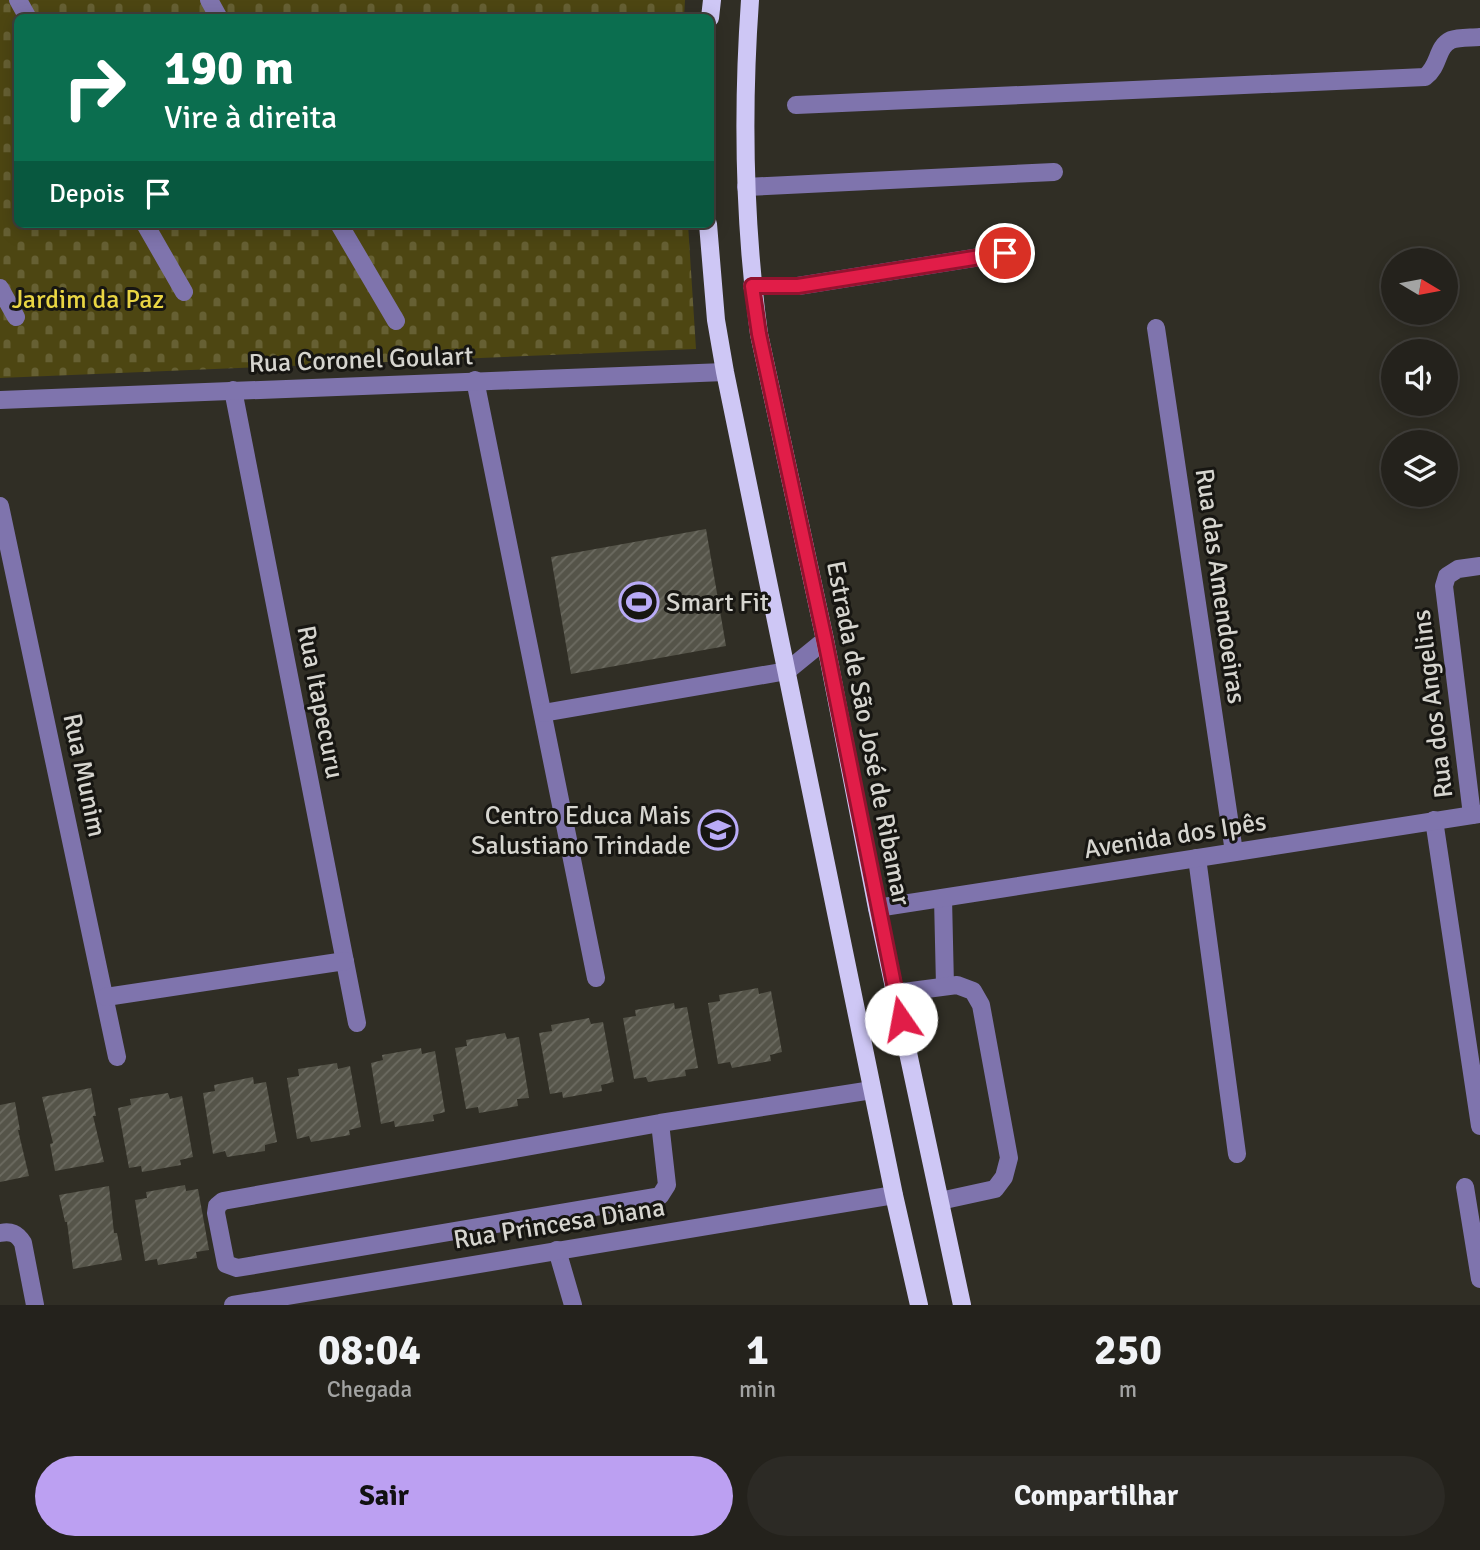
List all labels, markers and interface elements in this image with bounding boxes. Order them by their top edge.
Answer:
text: 190 m [164,38,294,98]
icon: right [49,42,140,133]
text: Vire à direita [164,98,337,137]
icon: arrive [139,175,177,213]
text: Depois [49,178,125,210]
pin [975,223,1035,283]
icon: arrive [986,234,1024,272]
north arrow [1381,248,1458,326]
map controls [1381,248,1458,507]
park label: Jardim da Paz [12,284,164,316]
button: sound [1381,339,1458,416]
street label: Rua Coronel Goulart [248,340,474,380]
button: layers [1381,430,1458,507]
street label: Rua das Amendoeiras [1188,466,1252,706]
street label: Estrada de São José de Ribamar [819,558,917,909]
sports icon: Smart Fit [618,581,660,623]
place label: Smart Fit [666,587,769,619]
street label: Rua dos Angelins [1406,608,1460,800]
street label: Rua Itapecuru [290,623,351,781]
street label: Rua Munim [55,711,113,840]
place label: Centro Educa Mais Salustiano Trindade [471,800,691,862]
street label: Avenida dos Ipês [1082,806,1269,866]
school or university icon: Centro Educa Mais Salustiano Trindade [697,809,739,851]
position arrow [864,982,938,1056]
street label: Rua Princesa Diana [451,1191,667,1256]
text: 08:04 [318,1325,421,1376]
text: 1 [746,1325,769,1376]
text: 250 [1094,1325,1162,1376]
text: Chegada [327,1375,412,1404]
text: min [739,1375,776,1404]
text: m [1119,1375,1137,1404]
button: Sair [35,1456,733,1536]
button: Compartilhar [747,1456,1445,1536]

